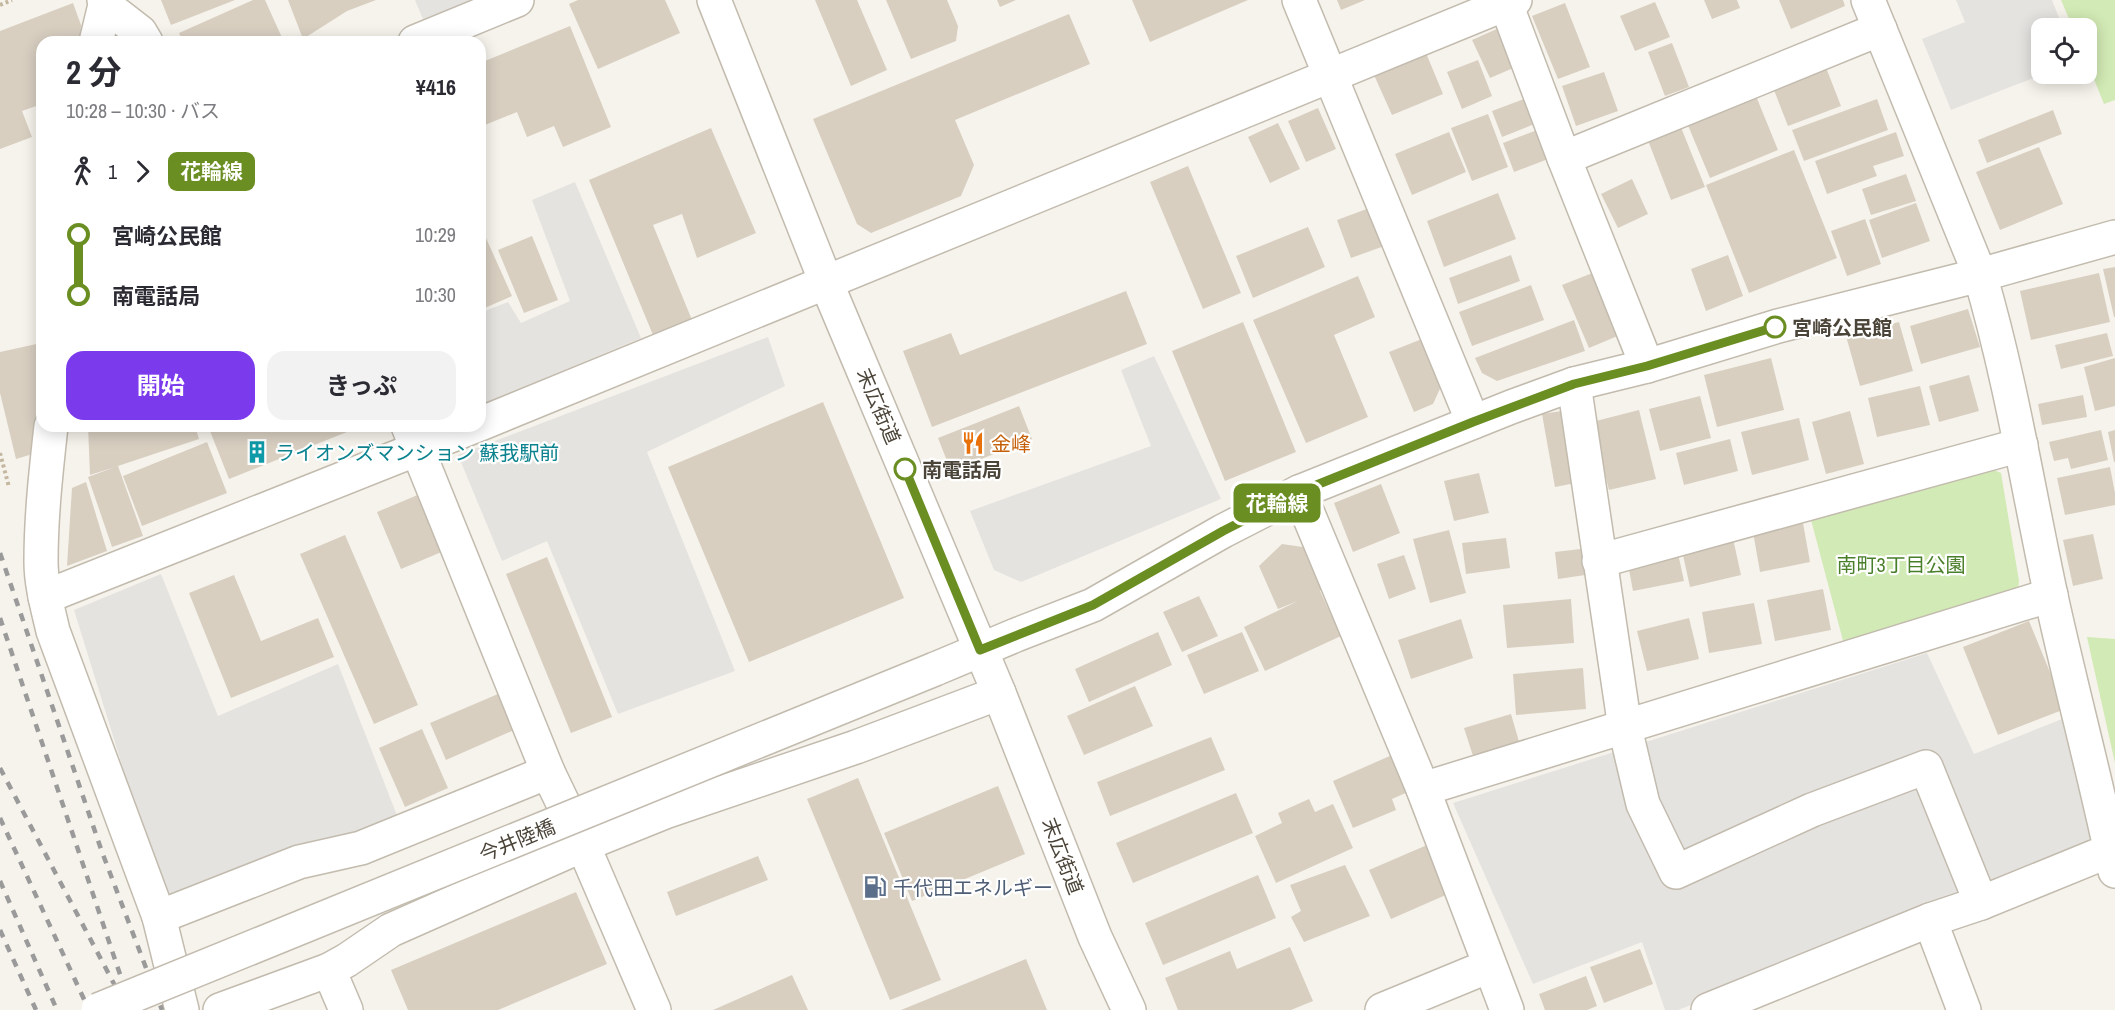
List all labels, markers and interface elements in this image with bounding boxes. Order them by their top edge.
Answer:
map controls [2031,18,2097,84]
button: locate [2031,18,2097,84]
text: 2 分 [66,50,122,94]
text: ¥416 [416,72,456,102]
text: 10:28 – 10:30 · バス [66,97,220,124]
icon: walk [66,155,99,188]
icon: forward [126,155,159,188]
text: 花輪線 [180,157,243,186]
text: 1 [108,158,117,185]
text: 宮崎公民館 [112,221,222,251]
text: 10:29 [415,221,456,248]
text: 南電話局 [112,281,200,311]
text: 10:30 [415,281,456,308]
place label: 宮崎公民館 [1792,314,1892,341]
marker: 宮崎公民館 [1764,316,1786,338]
button: 開始 [66,351,255,420]
button: きっぷ [267,351,456,420]
street label: 末広街道 [851,364,907,448]
restaurant icon: 金峰 [960,430,986,456]
place label: 金峰 [991,430,1031,457]
building icon: ライオンズマンション 蘇我駅前 [244,439,270,465]
place label: ライオンズマンション 蘇我駅前 [275,439,559,466]
place label: 南電話局 [922,456,1002,483]
marker: 南電話局 [894,458,916,480]
line badge: 花輪線 [1242,484,1312,522]
text: 花輪線 [1246,489,1309,518]
park label: 南町3丁目公園 [1836,551,1966,578]
street label: 今井陸橋 [475,812,559,868]
street label: 末広街道 [1036,814,1090,898]
fuel station icon: 千代田エネルギー [862,874,888,900]
place label: 千代田エネルギー [893,874,1053,901]

